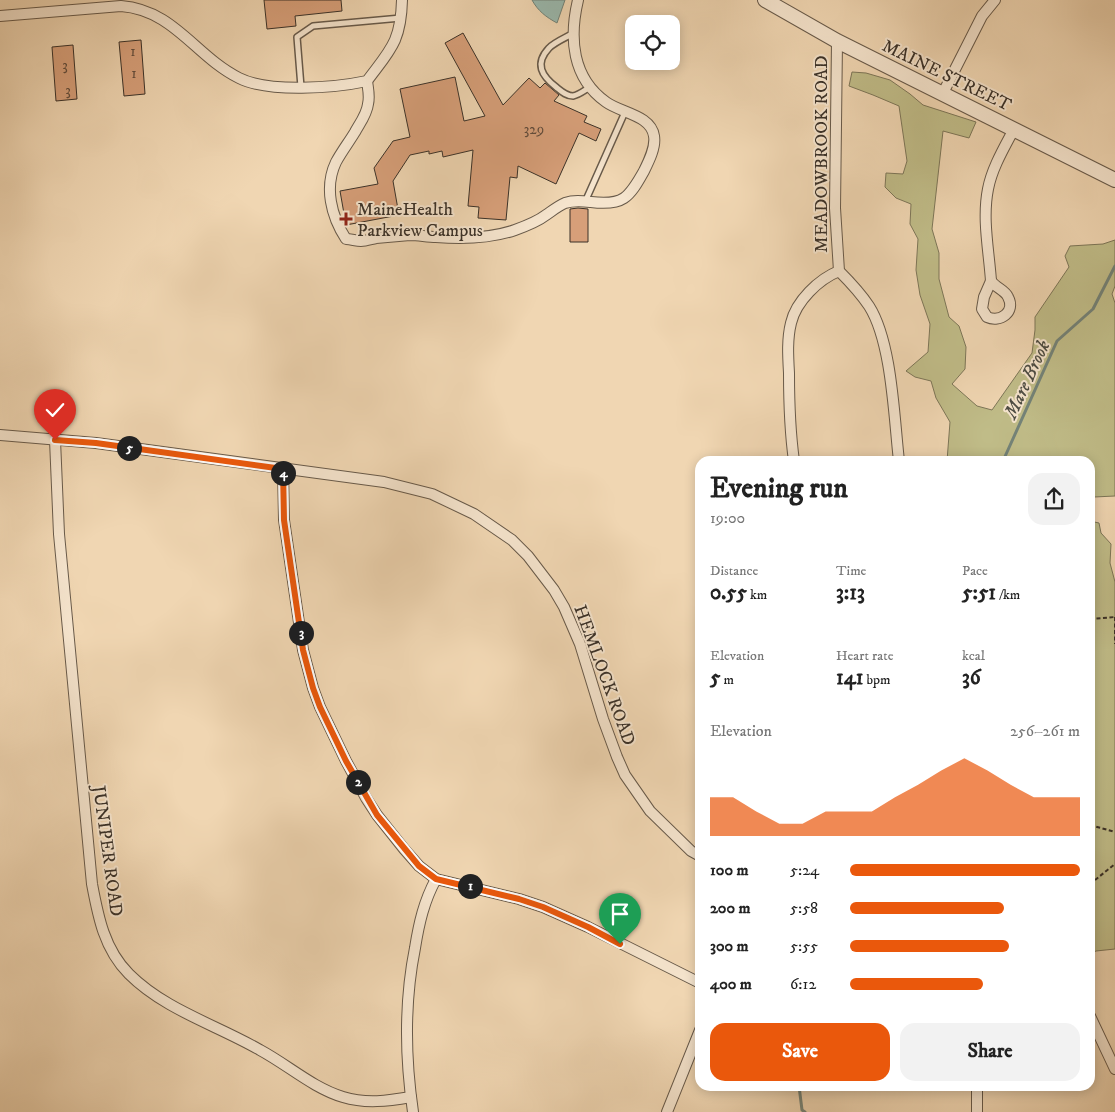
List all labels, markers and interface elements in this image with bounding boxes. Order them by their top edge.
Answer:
map controls [625,15,680,70]
button: locate [625,15,680,70]
street label: MAINE STREET [878,35,1015,117]
house number: 1 [130,42,136,61]
street label: MEADOWBROOK ROAD [811,55,833,253]
house number: 3 [62,56,68,75]
house number: 1 [131,64,137,83]
house number: 3 [65,81,71,100]
house number: 329 [524,120,544,139]
place label: MaineHealth Parkview Campus [357,199,483,242]
marker: MaineHealth Parkview Campus [339,212,353,226]
water label: Mare Brook [998,337,1055,424]
pin [34,389,76,440]
icon: check [41,396,69,424]
pin: 5 [116,436,142,460]
text: 5 [126,439,133,457]
pin: 4 [270,460,296,486]
text: 4 [279,464,288,482]
text: Evening run [710,471,848,506]
button: share [1028,473,1080,525]
text: 19:00 [710,508,745,528]
text: Distance [710,562,758,580]
text: Time [836,562,866,580]
text: Pace [962,562,988,580]
text: 0.55 [710,580,747,606]
text: 3:13 [836,580,865,606]
text: 5:51 [962,580,996,606]
text: km [747,586,767,604]
text: /km [996,586,1020,604]
street label: HEMLOCK ROAD [568,602,640,749]
pin: 3 [288,620,314,646]
text: 3 [299,624,304,642]
text: Elevation [710,647,764,665]
text: Heart rate [836,647,893,665]
text: kcal [962,647,985,665]
text: 5 [710,665,720,691]
text: 141 [836,665,864,691]
text: 36 [962,665,981,691]
text: m [720,671,734,689]
text: bpm [864,671,891,689]
text: Elevation [710,721,772,741]
text: 256–261 m [1010,721,1080,741]
pin: 2 [346,770,370,794]
text: 2 [355,773,362,791]
street label: JUNIPER ROAD [87,782,127,918]
text: 100 m [710,860,749,880]
text: 5:24 [790,860,819,880]
pin: 1 [458,874,482,898]
text: 1 [468,877,473,895]
pin [599,893,641,944]
text: 200 m [710,898,751,918]
text: 5:58 [790,898,818,918]
icon: arrive [606,900,634,928]
text: 300 m [710,936,749,956]
text: 5:55 [790,936,818,956]
text: 400 m [710,974,752,994]
text: 6:12 [790,974,816,994]
button: Save [710,1023,890,1081]
button: Share [900,1023,1080,1081]

